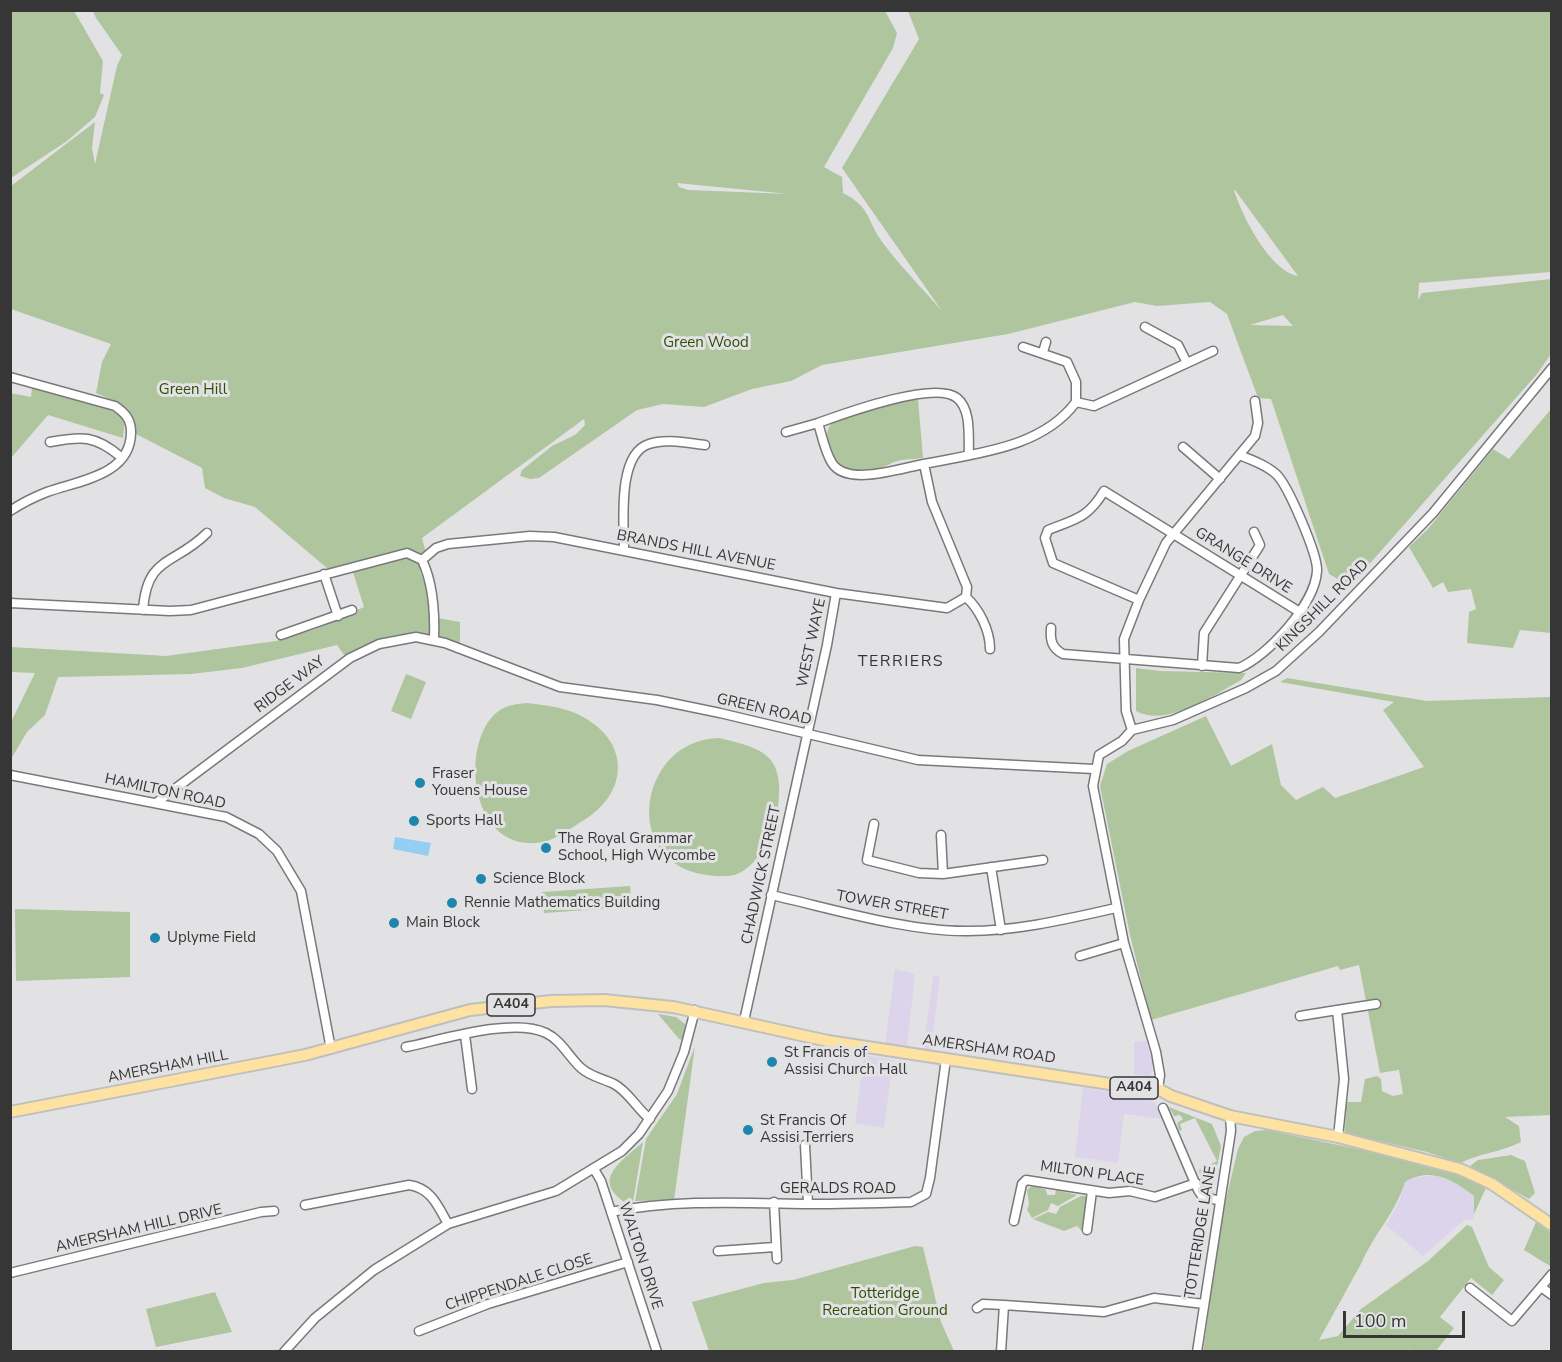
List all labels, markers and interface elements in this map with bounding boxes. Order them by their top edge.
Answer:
park label: Green Wood [663,334,749,352]
park label: Green Hill [159,381,227,399]
street label: GRANGE DRIVE [1191,524,1295,598]
street label: BRANDS HILL AVENUE [615,527,777,575]
street label: KINGSHILL ROAD [1273,556,1373,656]
street label: WEST WAYE [794,597,830,689]
district label: TERRIERS [858,652,944,672]
street label: RIDGE WAY [251,653,329,717]
street label: GREEN ROAD [715,690,813,730]
place label: Fraser Youens House [432,765,527,800]
street label: HAMILTON ROAD [103,770,227,814]
marker: Fraser Youens House [413,776,427,790]
street label: CHADWICK STREET [738,804,786,946]
place label: Sports Hall [426,812,503,830]
marker: Sports Hall [407,814,421,828]
place label: The Royal Grammar School, High Wycombe [558,830,716,865]
marker: The Royal Grammar School, High Wycombe [539,841,553,855]
place label: Science Block [493,870,585,888]
marker: Science Block [474,872,488,886]
street label: TOWER STREET [835,887,949,925]
place label: Rennie Mathematics Building [464,894,660,912]
marker: Rennie Mathematics Building [445,896,459,910]
place label: Main Block [406,914,480,932]
marker: Main Block [387,916,401,930]
place label: Uplyme Field [167,929,256,947]
marker: Uplyme Field [148,931,162,945]
road number: A404 [487,994,535,1016]
street label: AMERSHAM ROAD [921,1032,1057,1068]
place label: St Francis of Assisi Church Hall [784,1044,907,1079]
street label: AMERSHAM HILL [106,1046,230,1088]
marker: St Francis of Assisi Church Hall [765,1055,779,1069]
road number: A404 [1110,1077,1158,1099]
place label: St Francis Of Assisi Terriers [760,1112,854,1147]
marker: St Francis Of Assisi Terriers [741,1123,755,1137]
street label: MILTON PLACE [1039,1158,1145,1190]
street label: TOTTERIDGE LANE [1182,1165,1220,1299]
street label: GERALDS ROAD [780,1180,896,1198]
street label: WALTON DRIVE [614,1200,666,1312]
street label: AMERSHAM HILL DRIVE [54,1201,224,1257]
street label: CHIPPENDALE CLOSE [443,1251,595,1315]
park label: Totteridge Recreation Ground [822,1285,948,1320]
scale bar [1346,1299,1468,1337]
text: 100 m [1354,1309,1406,1333]

